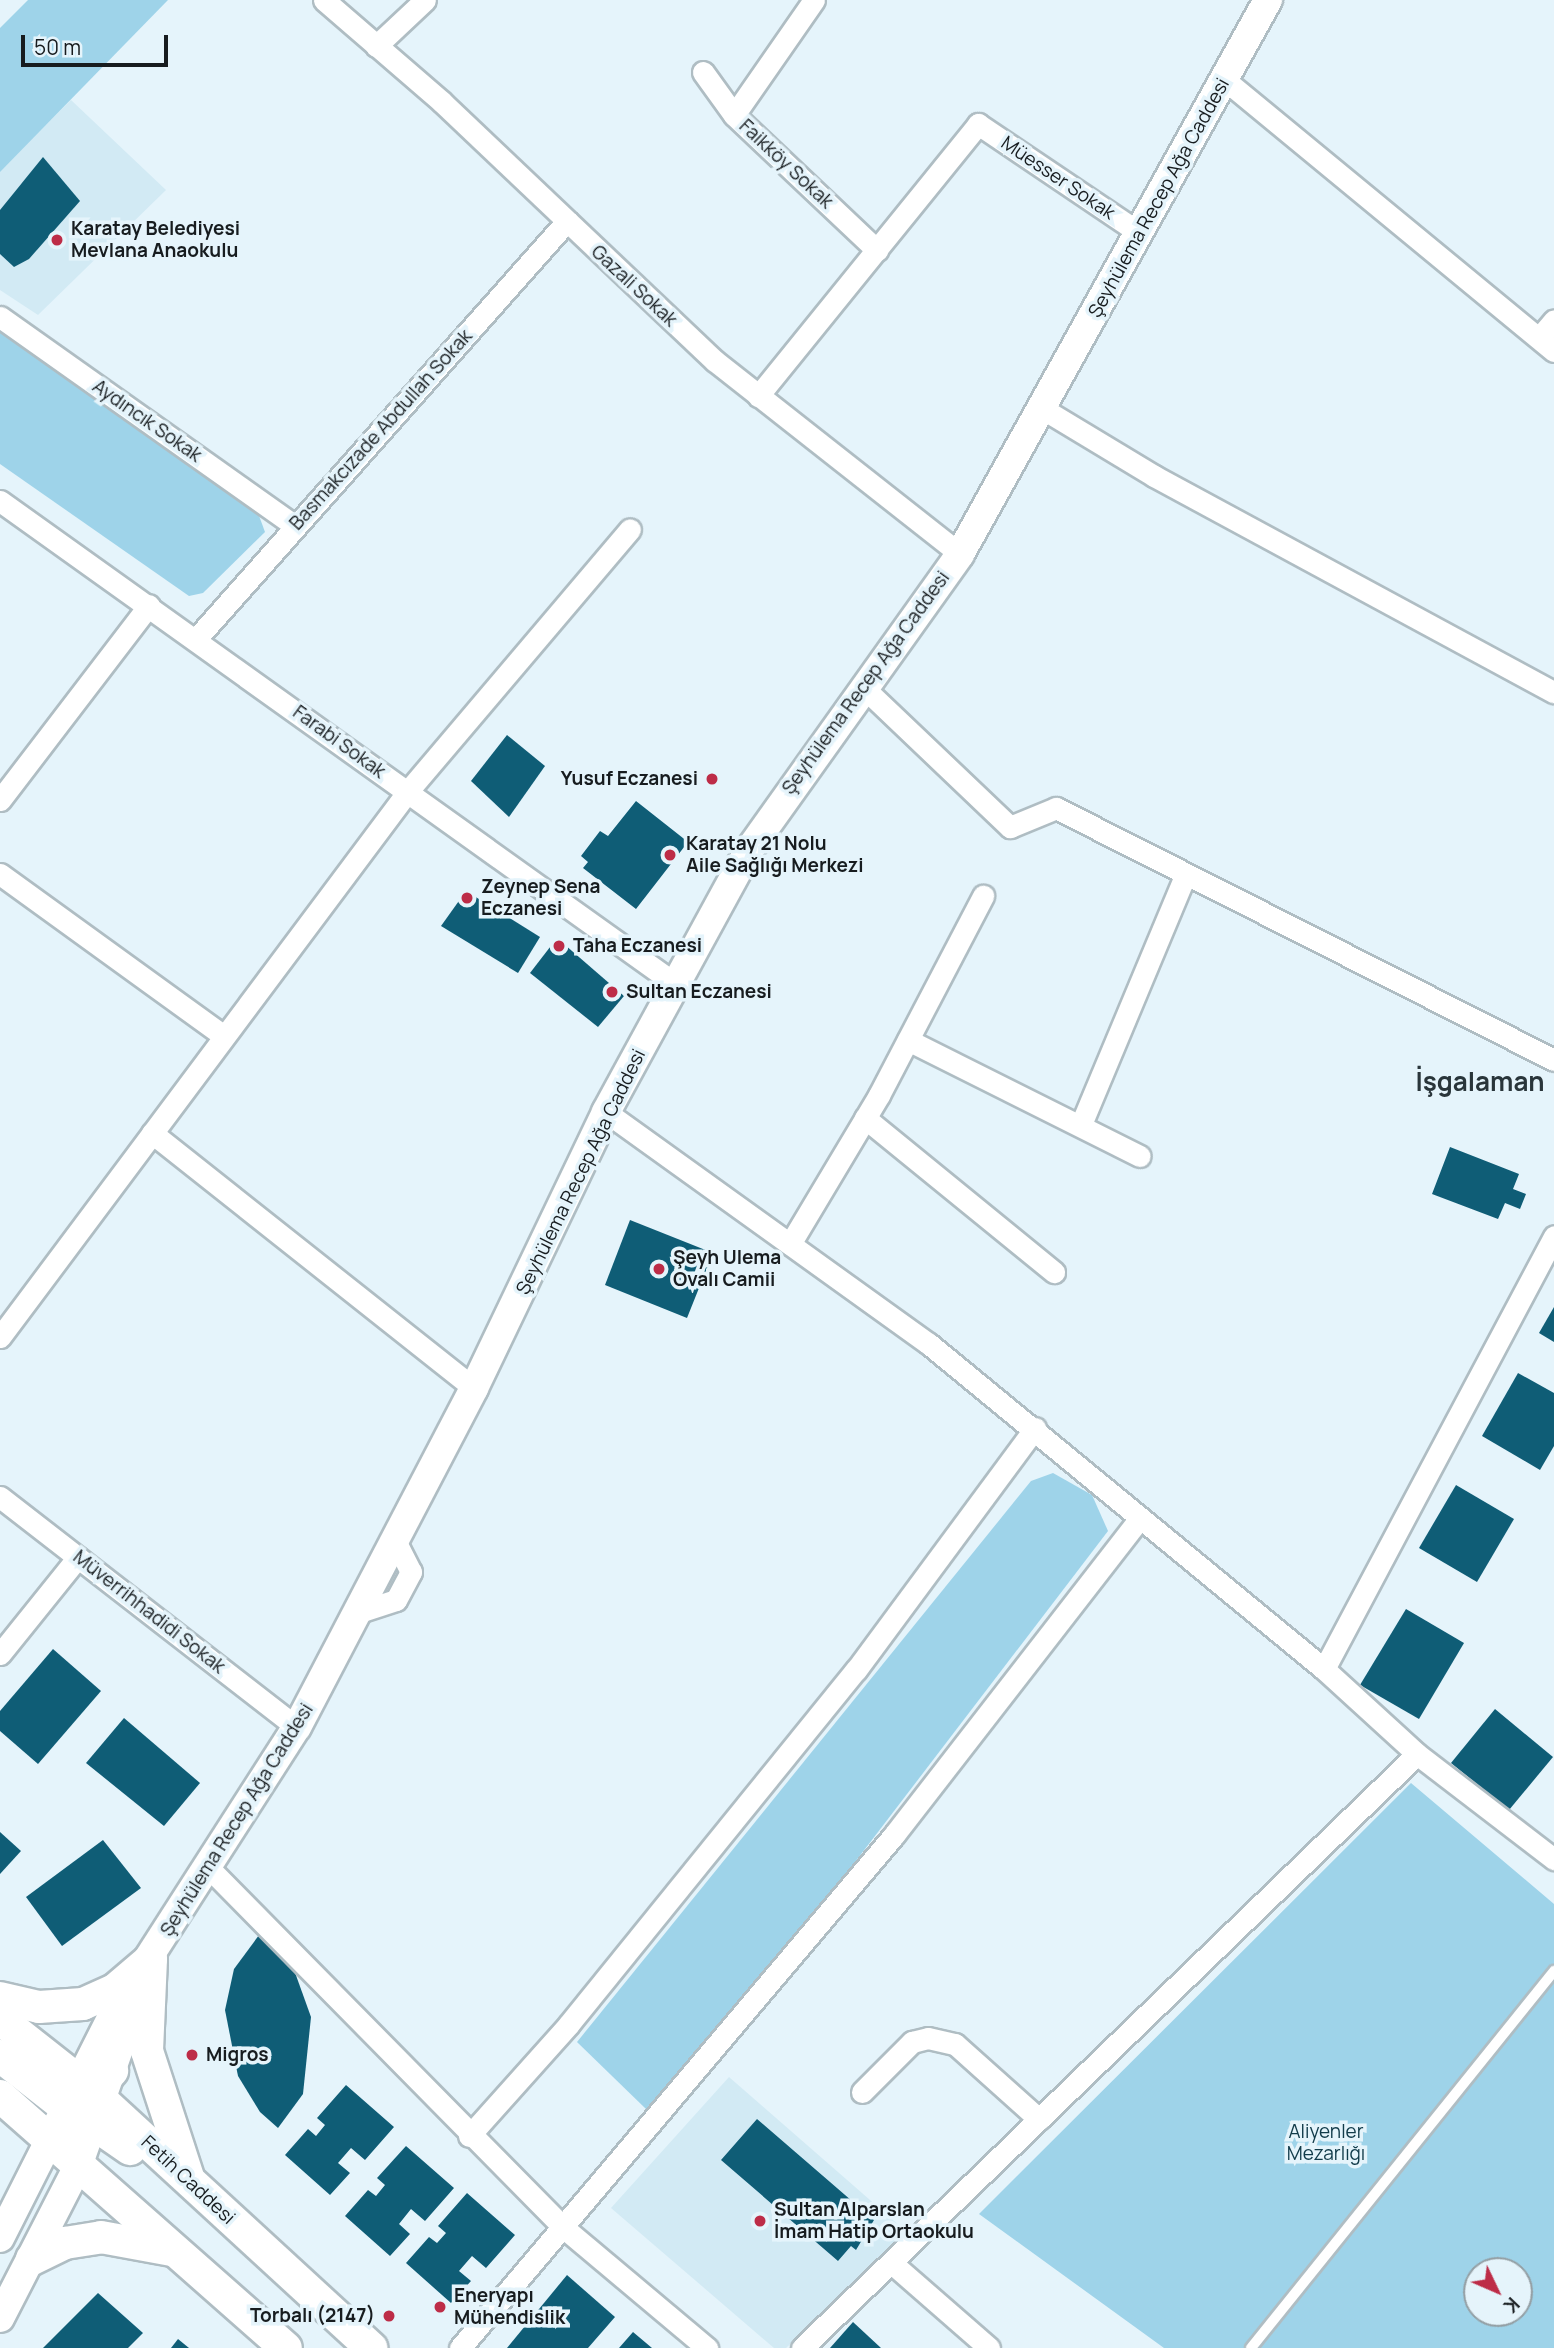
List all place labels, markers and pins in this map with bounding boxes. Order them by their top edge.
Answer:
place label: Karatay Belediyesi Mevlana Anaokulu [71,218,240,262]
marker: Karatay Belediyesi Mevlana Anaokulu [49,232,65,248]
place label: Yusuf Eczanesi [561,768,698,790]
marker: Yusuf Eczanesi [704,771,720,787]
place label: Karatay 21 Nolu Aile Sağlığı Merkezi [686,833,863,877]
marker: Karatay 21 Nolu Aile Sağlığı Merkezi [660,845,680,865]
place label: Zeynep Sena Eczanesi [481,876,600,920]
marker: Zeynep Sena Eczanesi [459,890,475,906]
place label: Taha Eczanesi [573,935,702,957]
marker: Taha Eczanesi [551,938,567,954]
place label: Sultan Eczanesi [626,981,772,1003]
marker: Sultan Eczanesi [604,984,620,1000]
place label: Şeyh Ulema Ovalı Camii [673,1247,781,1291]
marker: Şeyh Ulema Ovalı Camii [651,1261,667,1277]
place label: Migros [206,2044,268,2066]
marker: Migros [184,2047,200,2063]
place label: Sultan Alparslan İmam Hatip Ortaokulu [774,2199,974,2243]
marker: Sultan Alparslan İmam Hatip Ortaokulu [752,2213,768,2229]
place label: Eneryapı Mühendislik [454,2285,565,2329]
marker: Eneryapı Mühendislik [432,2299,448,2315]
place label: Torbalı (2147) [250,2305,375,2327]
marker: Torbalı (2147) [381,2308,397,2324]

